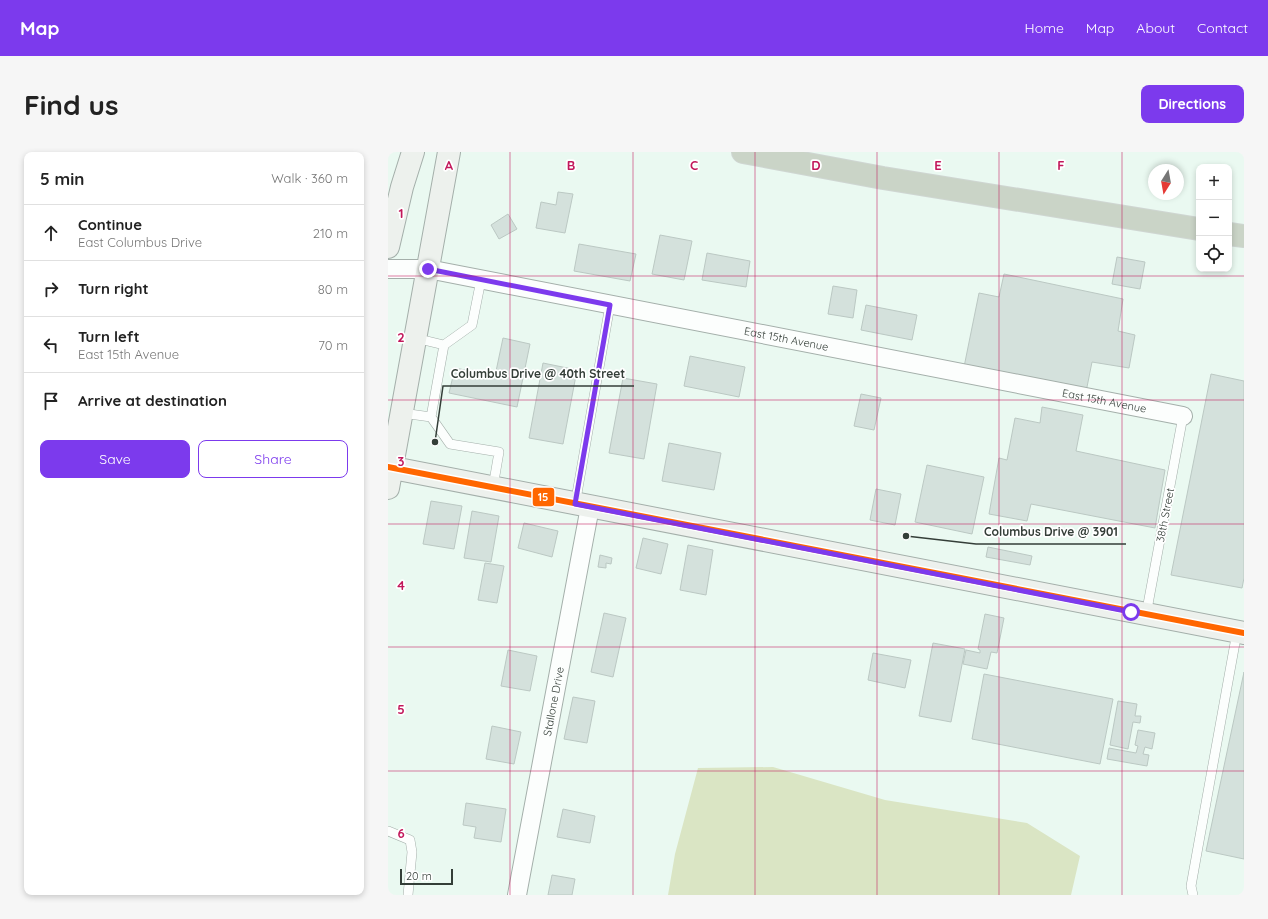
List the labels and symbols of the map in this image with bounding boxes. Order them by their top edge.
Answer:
text: A [445,157,454,173]
text: B [567,157,575,173]
text: C [690,157,698,173]
text: D [811,157,821,173]
text: E [934,157,942,173]
text: F [1057,157,1065,173]
north arrow [1148,164,1184,200]
text: 1 [398,205,404,221]
route end [419,260,437,278]
street label: East 15th Avenue [743,324,830,354]
text: 2 [397,329,405,345]
callout: Columbus Drive @ 40th Street [443,362,634,386]
text: Columbus Drive @ 40th Street [451,366,625,381]
street label: East 15th Avenue [1061,386,1148,416]
text: 3 [398,453,405,469]
line badge: 15 [532,487,555,507]
street label: 38th Street [1153,487,1177,543]
text: 15 [538,490,548,504]
callout: Columbus Drive @ 3901 [976,520,1126,544]
text: Columbus Drive @ 3901 [984,524,1118,539]
text: 4 [397,577,405,593]
route start [1122,603,1140,621]
street label: Stallone Drive [540,666,567,737]
text: 5 [397,701,405,717]
text: 6 [397,825,405,841]
scale bar [400,867,453,886]

